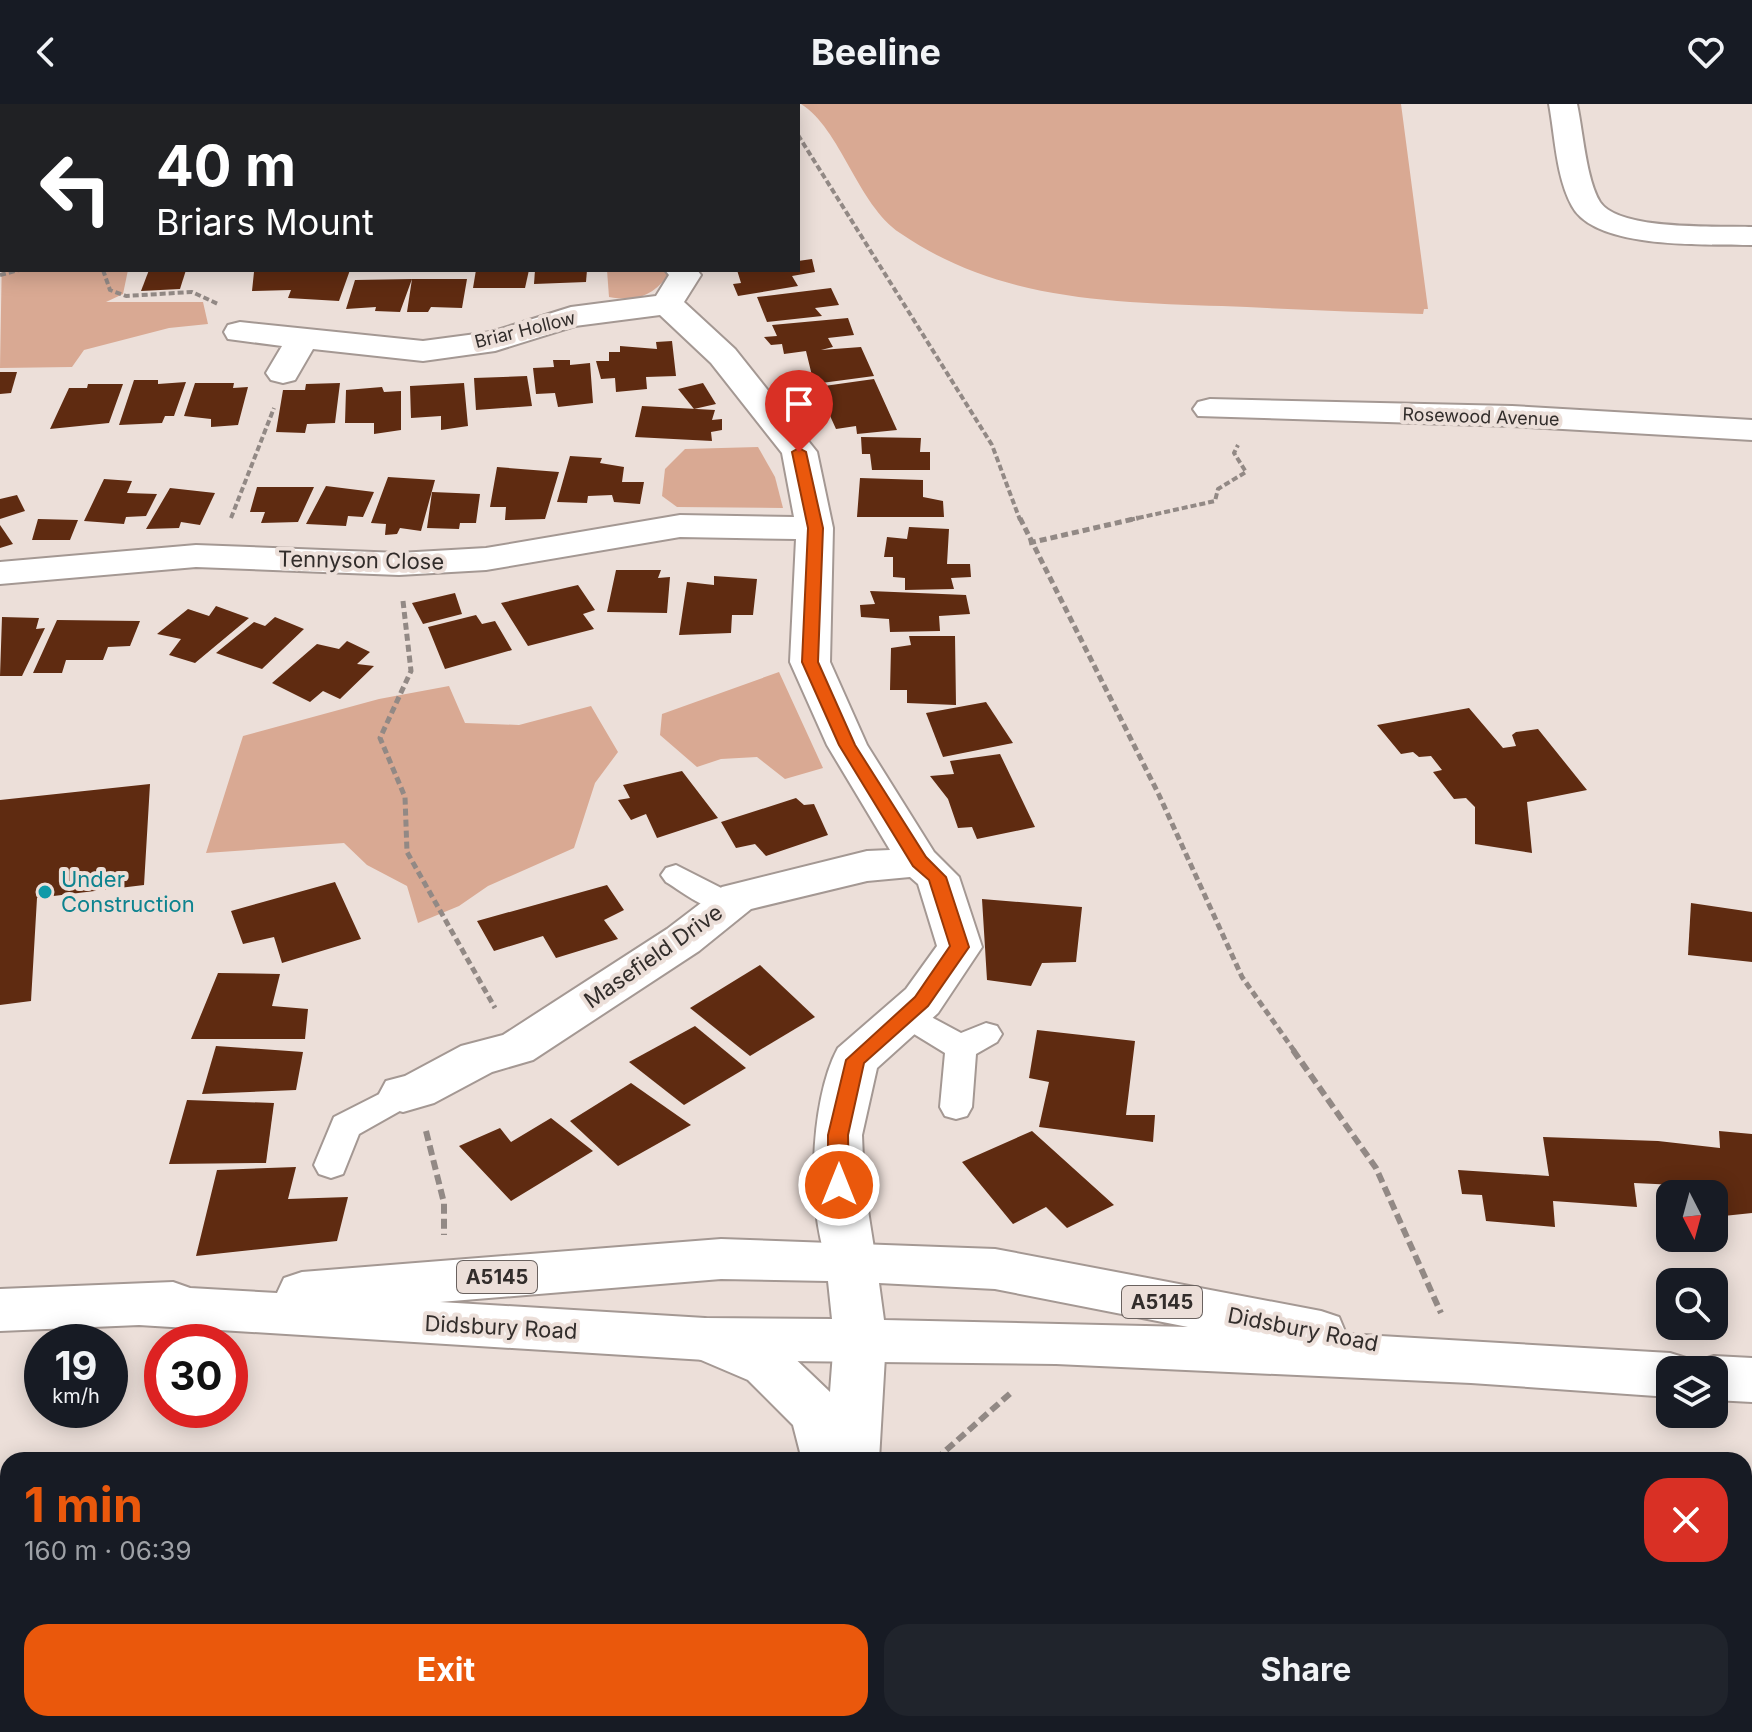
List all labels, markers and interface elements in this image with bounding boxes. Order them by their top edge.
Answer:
icon: back [24,30,68,74]
text: Beeline [811,30,941,74]
icon: heart [1684,30,1728,74]
text: 40 m [156,132,296,200]
icon: left [24,136,128,240]
text: Briars Mount [156,200,374,244]
street label: Briar Hollow [472,307,578,352]
pin [765,370,833,452]
icon: arrive [777,382,821,426]
street label: Rosewood Avenue [1402,403,1560,430]
street label: Tennyson Close [278,546,444,574]
place label: Under Construction [61,866,195,917]
marker: Under Construction [36,883,54,901]
street label: Masefield Drive [579,899,727,1013]
position arrow [797,1143,881,1227]
north arrow [1656,1180,1728,1252]
map controls [1656,1180,1728,1428]
road number: A5145 [457,1261,537,1293]
button: search [1656,1268,1728,1340]
road number: A5145 [1122,1286,1202,1318]
street label: Didsbury Road [1225,1302,1381,1356]
street label: Didsbury Road [424,1310,578,1344]
speed limit sign: 30 [144,1324,248,1428]
text: 19 [54,1341,98,1390]
button: layers [1656,1356,1728,1428]
text: km/h [52,1384,100,1408]
text: 1 min [24,1475,143,1534]
button: close [1644,1478,1728,1562]
text: 160 m · 06:39 [24,1535,192,1566]
button: Exit [24,1624,868,1716]
button: Share [884,1624,1728,1716]

